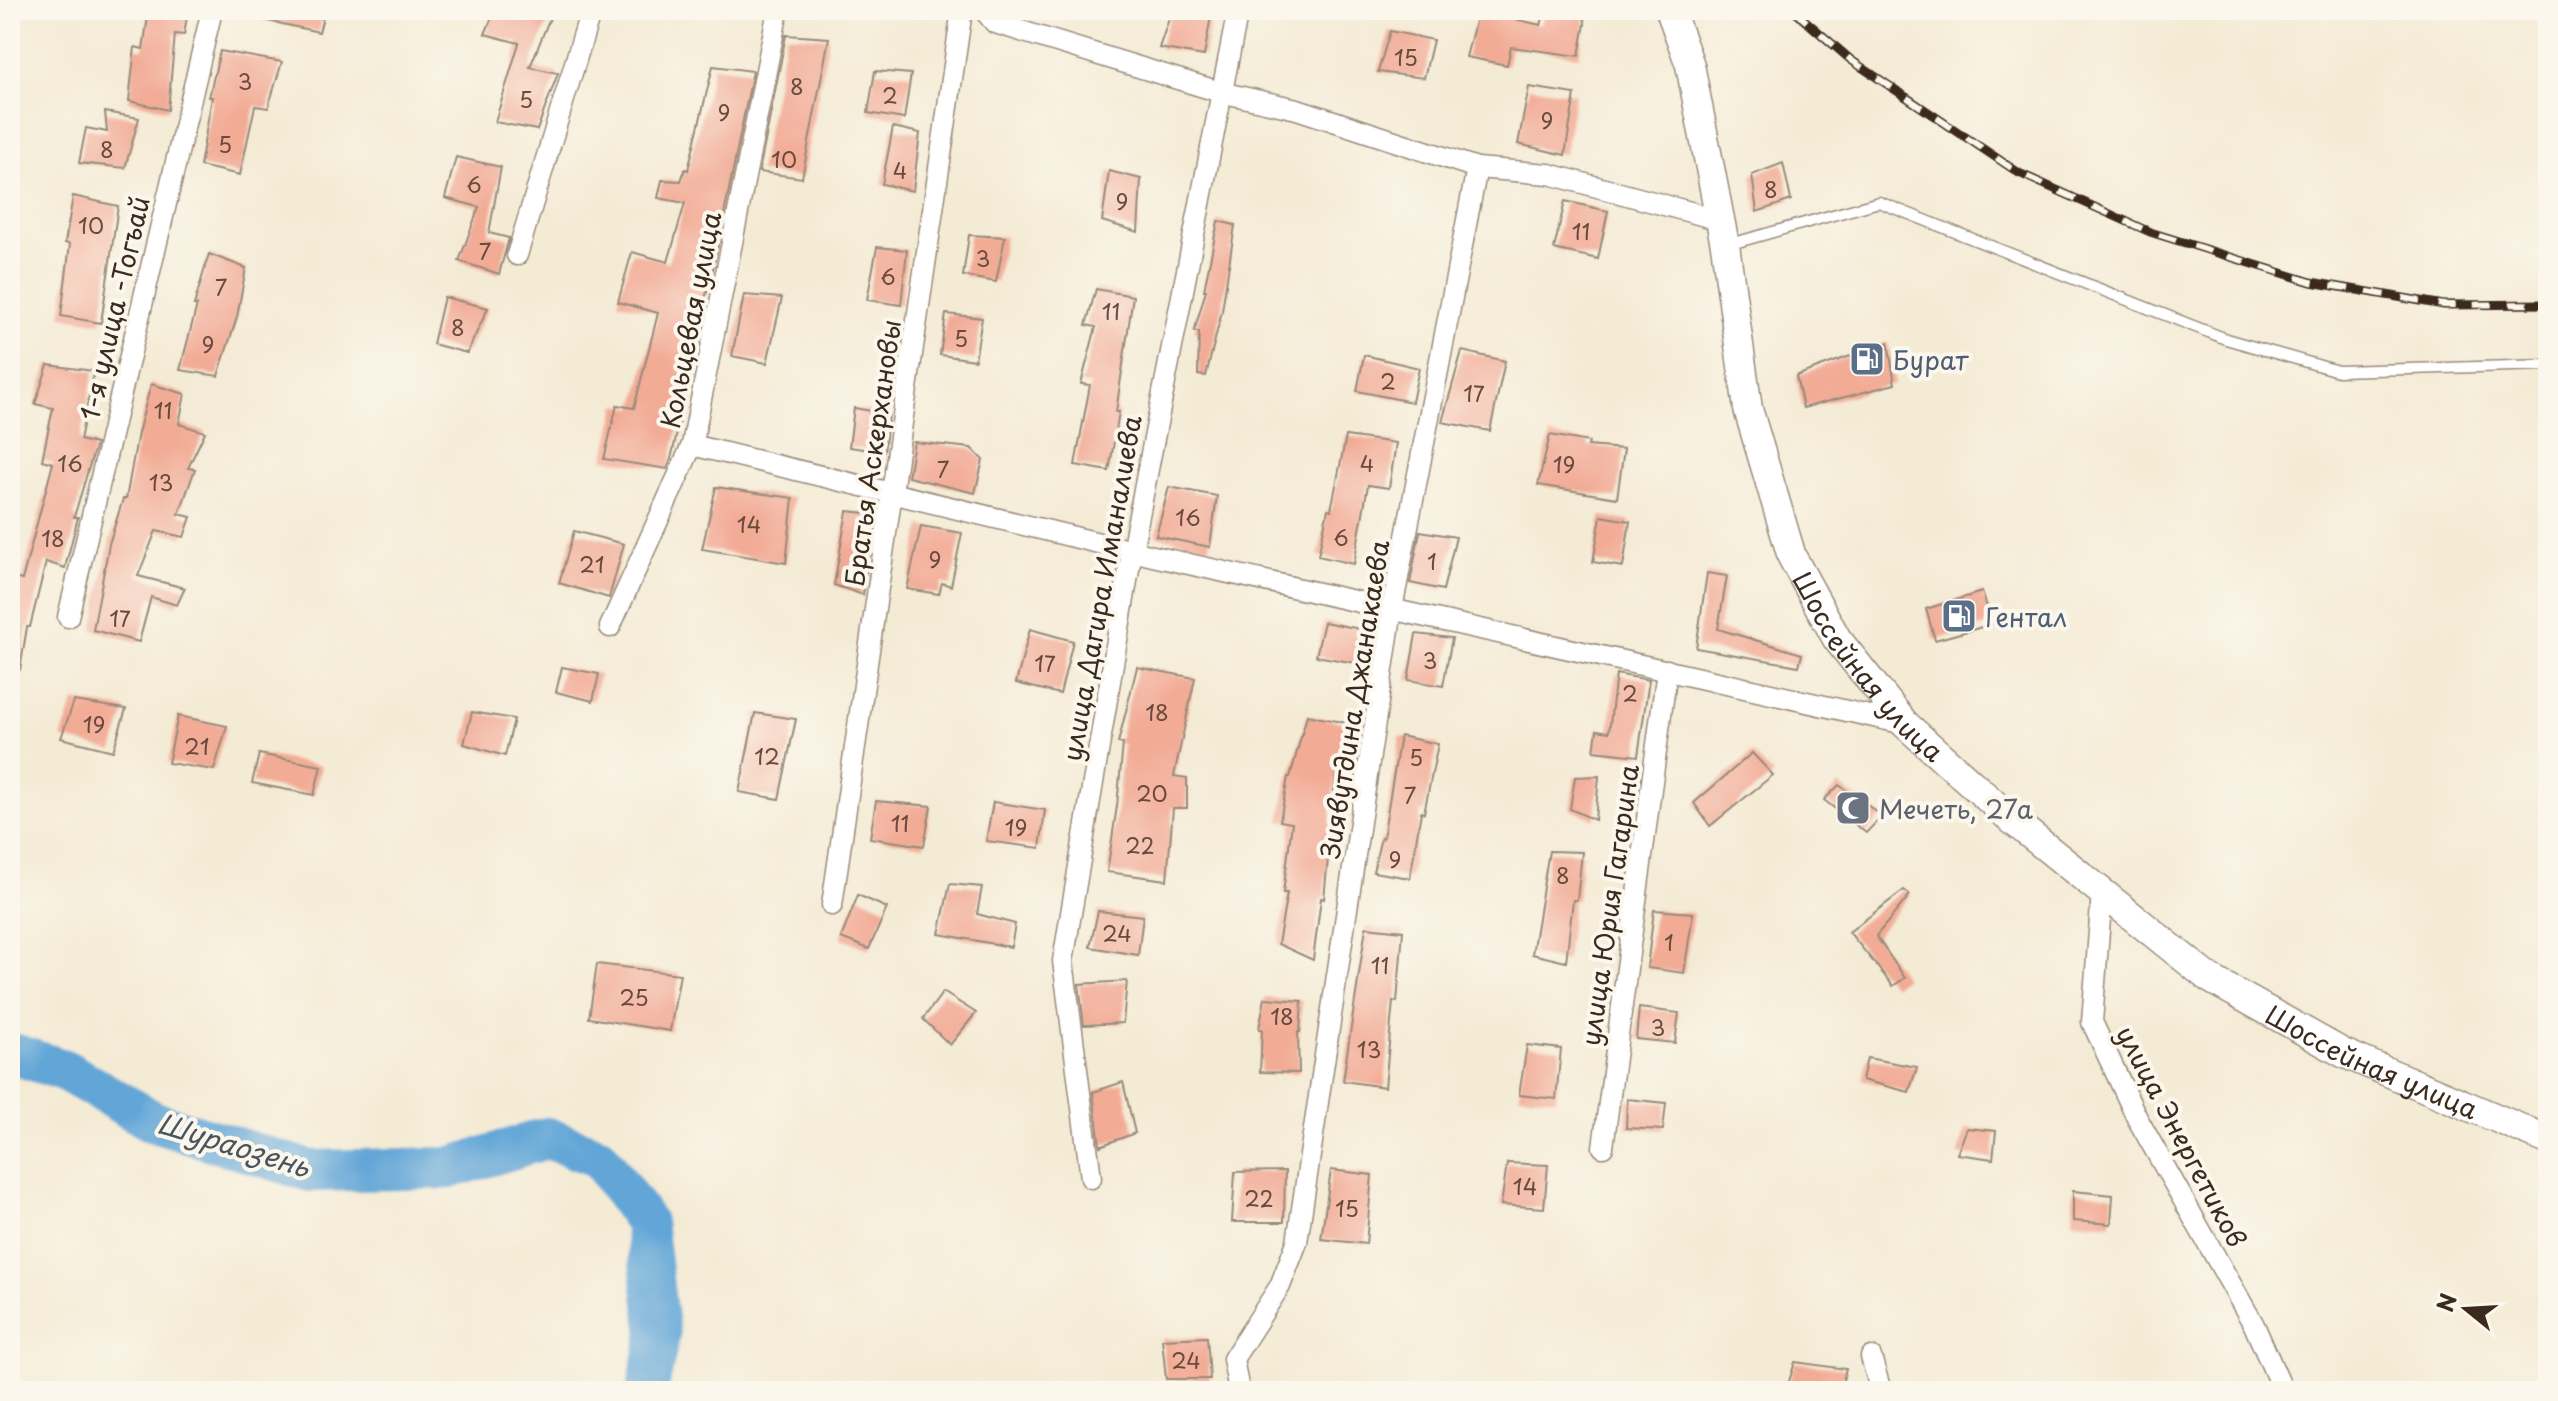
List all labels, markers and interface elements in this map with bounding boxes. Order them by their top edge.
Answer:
house number: 15 [1394,40,1418,73]
house number: 3 [238,64,252,97]
house number: 8 [790,69,804,102]
house number: 2 [882,78,898,111]
house number: 5 [519,82,533,115]
house number: 9 [718,95,730,128]
house number: 9 [1541,103,1553,136]
house number: 5 [218,127,232,160]
house number: 8 [100,132,114,165]
house number: 10 [771,142,797,175]
house number: 4 [893,153,907,186]
house number: 6 [466,167,482,200]
house number: 8 [1764,172,1778,205]
house number: 9 [1116,184,1128,217]
street label: 1-я улица -Тогъай [69,192,159,424]
house number: 10 [78,208,104,241]
street label: Кольцевая улица [650,208,730,432]
house number: 11 [1572,214,1590,247]
house number: 7 [479,234,491,267]
house number: 3 [976,241,990,274]
house number: 6 [880,259,896,292]
house number: 7 [215,270,227,303]
house number: 11 [1102,294,1120,327]
house number: 8 [451,310,465,343]
street label: Братья Аскерхановы [834,317,910,589]
house number: 5 [954,321,968,354]
house number: 9 [202,327,214,360]
fuel station icon: Бурат [1848,340,1886,378]
place label: Бурат [1893,340,1969,379]
house number: 2 [1380,364,1396,397]
house number: 17 [1463,376,1485,409]
house number: 11 [154,393,172,426]
street label: улица Дагира Иманалиева [1051,411,1151,764]
house number: 16 [57,446,83,479]
house number: 4 [1360,446,1374,479]
house number: 19 [1553,447,1575,480]
house number: 7 [937,452,949,485]
house number: 13 [149,465,173,498]
house number: 16 [1175,500,1201,533]
house number: 14 [737,507,761,540]
house number: 6 [1333,520,1349,553]
house number: 18 [41,521,65,554]
street label: Зиявутдина Джанакаева [1310,536,1399,861]
house number: 9 [929,542,941,575]
house number: 1 [1427,544,1437,577]
house number: 21 [579,547,605,580]
street label: Шоссейная улица [1784,564,1953,770]
fuel station icon: Гентал [1940,597,1978,635]
place label: Гентал [1985,597,2067,636]
house number: 17 [109,601,131,634]
house number: 3 [1423,643,1437,676]
house number: 17 [1034,646,1056,679]
house number: 2 [1622,676,1638,709]
house number: 18 [1145,695,1169,728]
house number: 19 [83,707,105,740]
house number: 21 [184,729,210,762]
house number: 12 [754,739,780,772]
house number: 5 [1409,740,1423,773]
street label: улица Юрия Гагарина [1570,761,1648,1048]
house number: 20 [1136,776,1168,809]
house number: 7 [1404,778,1416,811]
mosque icon: Мечеть, 27а [1834,789,1872,827]
place label: Мечеть, 27а [1879,789,2034,828]
house number: 11 [891,806,909,839]
house number: 19 [1005,810,1027,843]
house number: 22 [1125,828,1155,861]
house number: 9 [1389,842,1401,875]
house number: 8 [1556,858,1570,891]
house number: 24 [1102,916,1132,949]
house number: 1 [1664,925,1674,958]
house number: 11 [1371,948,1389,981]
house number: 25 [619,980,649,1013]
street label: Шоссейная улица [2259,994,2485,1128]
house number: 18 [1270,999,1294,1032]
house number: 3 [1651,1010,1665,1043]
street label: улица Энергетиков [2107,1018,2257,1254]
house number: 13 [1357,1032,1381,1065]
water label: Шураозень [153,1101,317,1188]
house number: 14 [1513,1169,1537,1202]
house number: 22 [1244,1181,1274,1214]
house number: 15 [1335,1191,1359,1224]
north arrow [2426,1269,2506,1349]
text: N [2427,1289,2464,1316]
house number: 24 [1171,1343,1201,1376]

